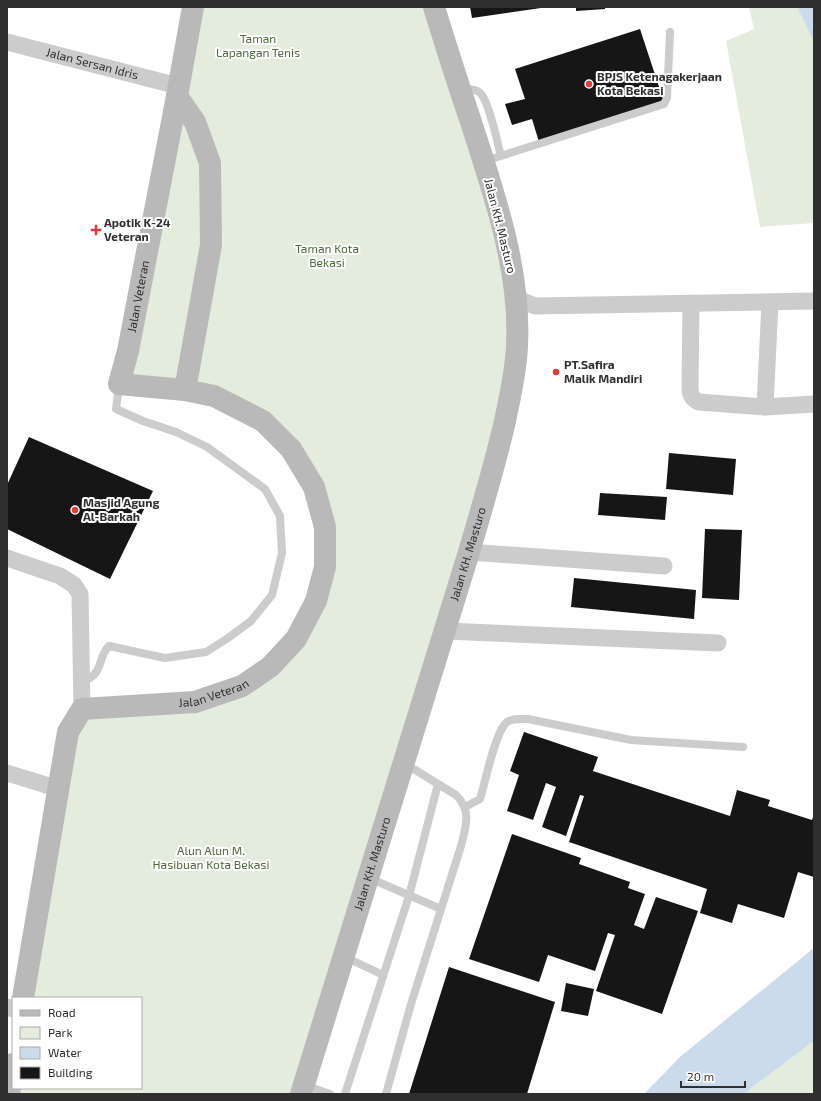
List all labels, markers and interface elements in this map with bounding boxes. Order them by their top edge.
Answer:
park label: Taman Lapangan Tenis [216,31,300,59]
street label: Jalan Sersan Idris [45,44,140,82]
place label: BPJS Ketenagakerjaan Kota Bekasi [597,69,722,97]
marker: BPJS Ketenagakerjaan Kota Bekasi [584,79,594,89]
street label: Jalan KH. Masturo [482,177,520,275]
place label: Apotik K-24 Veteran [104,215,171,243]
marker: Apotik K-24 Veteran [91,225,101,235]
park label: Taman Kota Bekasi [295,241,359,269]
street label: Jalan Veteran [124,259,151,333]
place label: PT.Safira Malik Mandiri [564,357,642,385]
marker: PT.Safira Malik Mandiri [551,367,561,377]
place label: Masjid Agung Al-Barkah [83,495,159,523]
marker: Masjid Agung Al-Barkah [70,505,80,515]
street label: Jalan KH. Masturo [446,505,488,603]
street label: Jalan Veteran [178,675,251,709]
street label: Jalan KH. Masturo [350,815,393,912]
park label: Alun Alun M. Hasibuan Kota Bekasi [153,843,269,871]
legend [12,997,142,1089]
text: Road [48,1005,76,1019]
text: Park [48,1025,73,1039]
text: Water [48,1045,82,1059]
scale bar [681,1063,745,1089]
text: Building [48,1065,93,1079]
text: 20 m [687,1069,714,1083]

